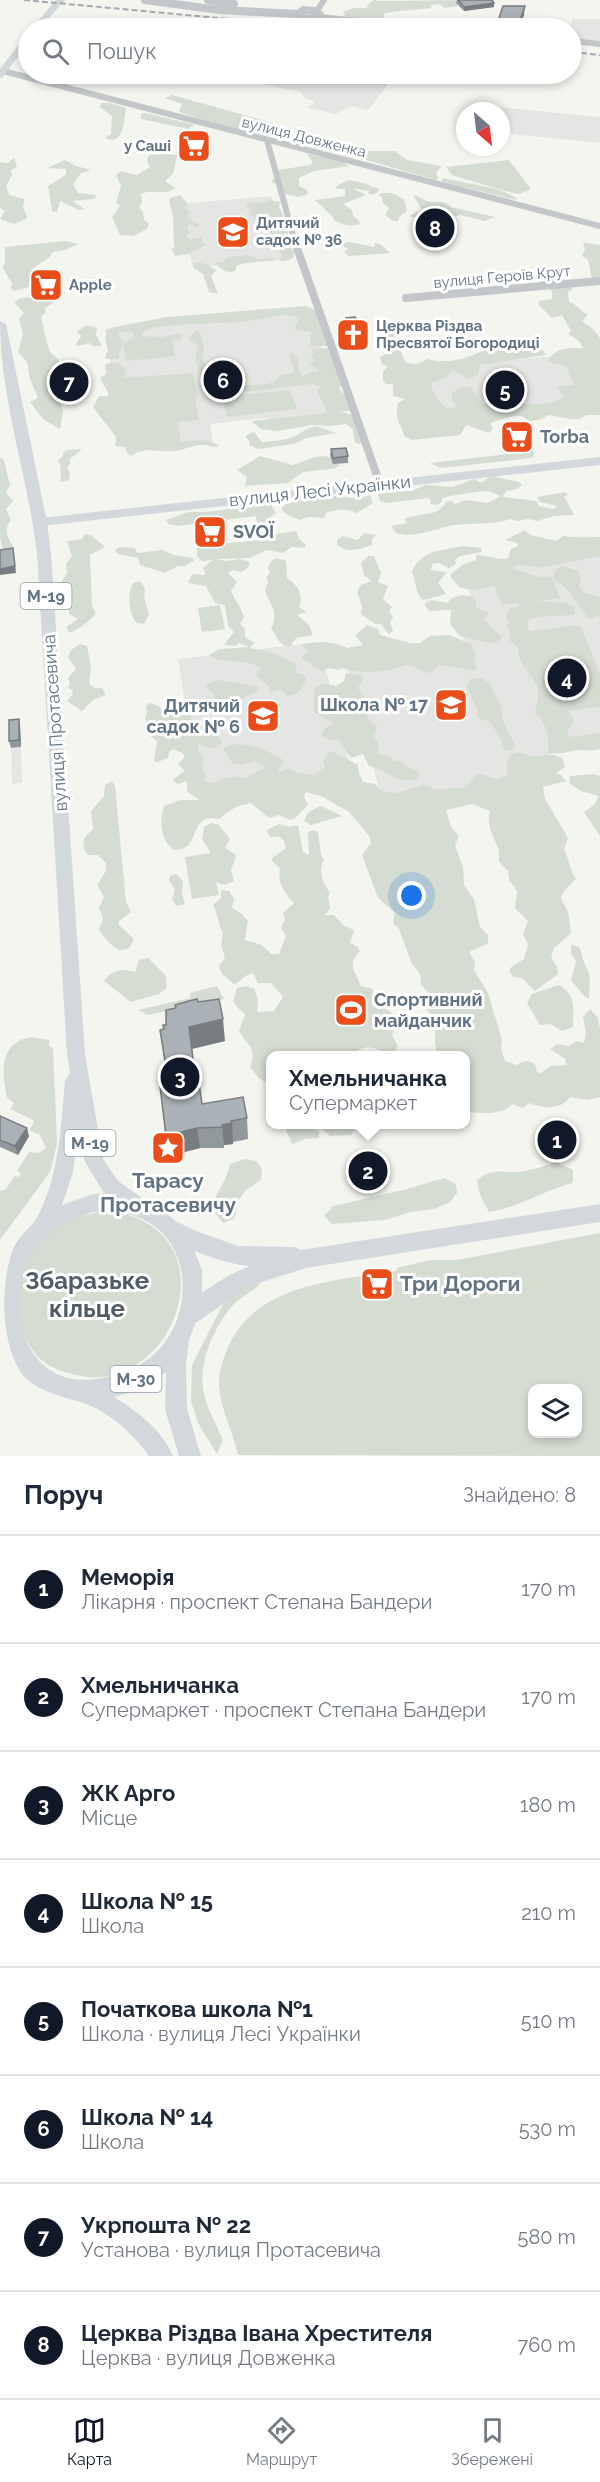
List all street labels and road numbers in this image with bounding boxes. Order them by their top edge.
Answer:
street label: вулиця Довженка [240,113,368,161]
street label: вулиця Героїв Крут [433,262,571,292]
street label: вулиця Лесі Українки [228,471,412,510]
road number: М-19 [20,583,72,609]
street label: вулиця Протасевича [38,634,71,812]
road number: М-19 [64,1130,116,1156]
road number: М-30 [110,1366,162,1392]

